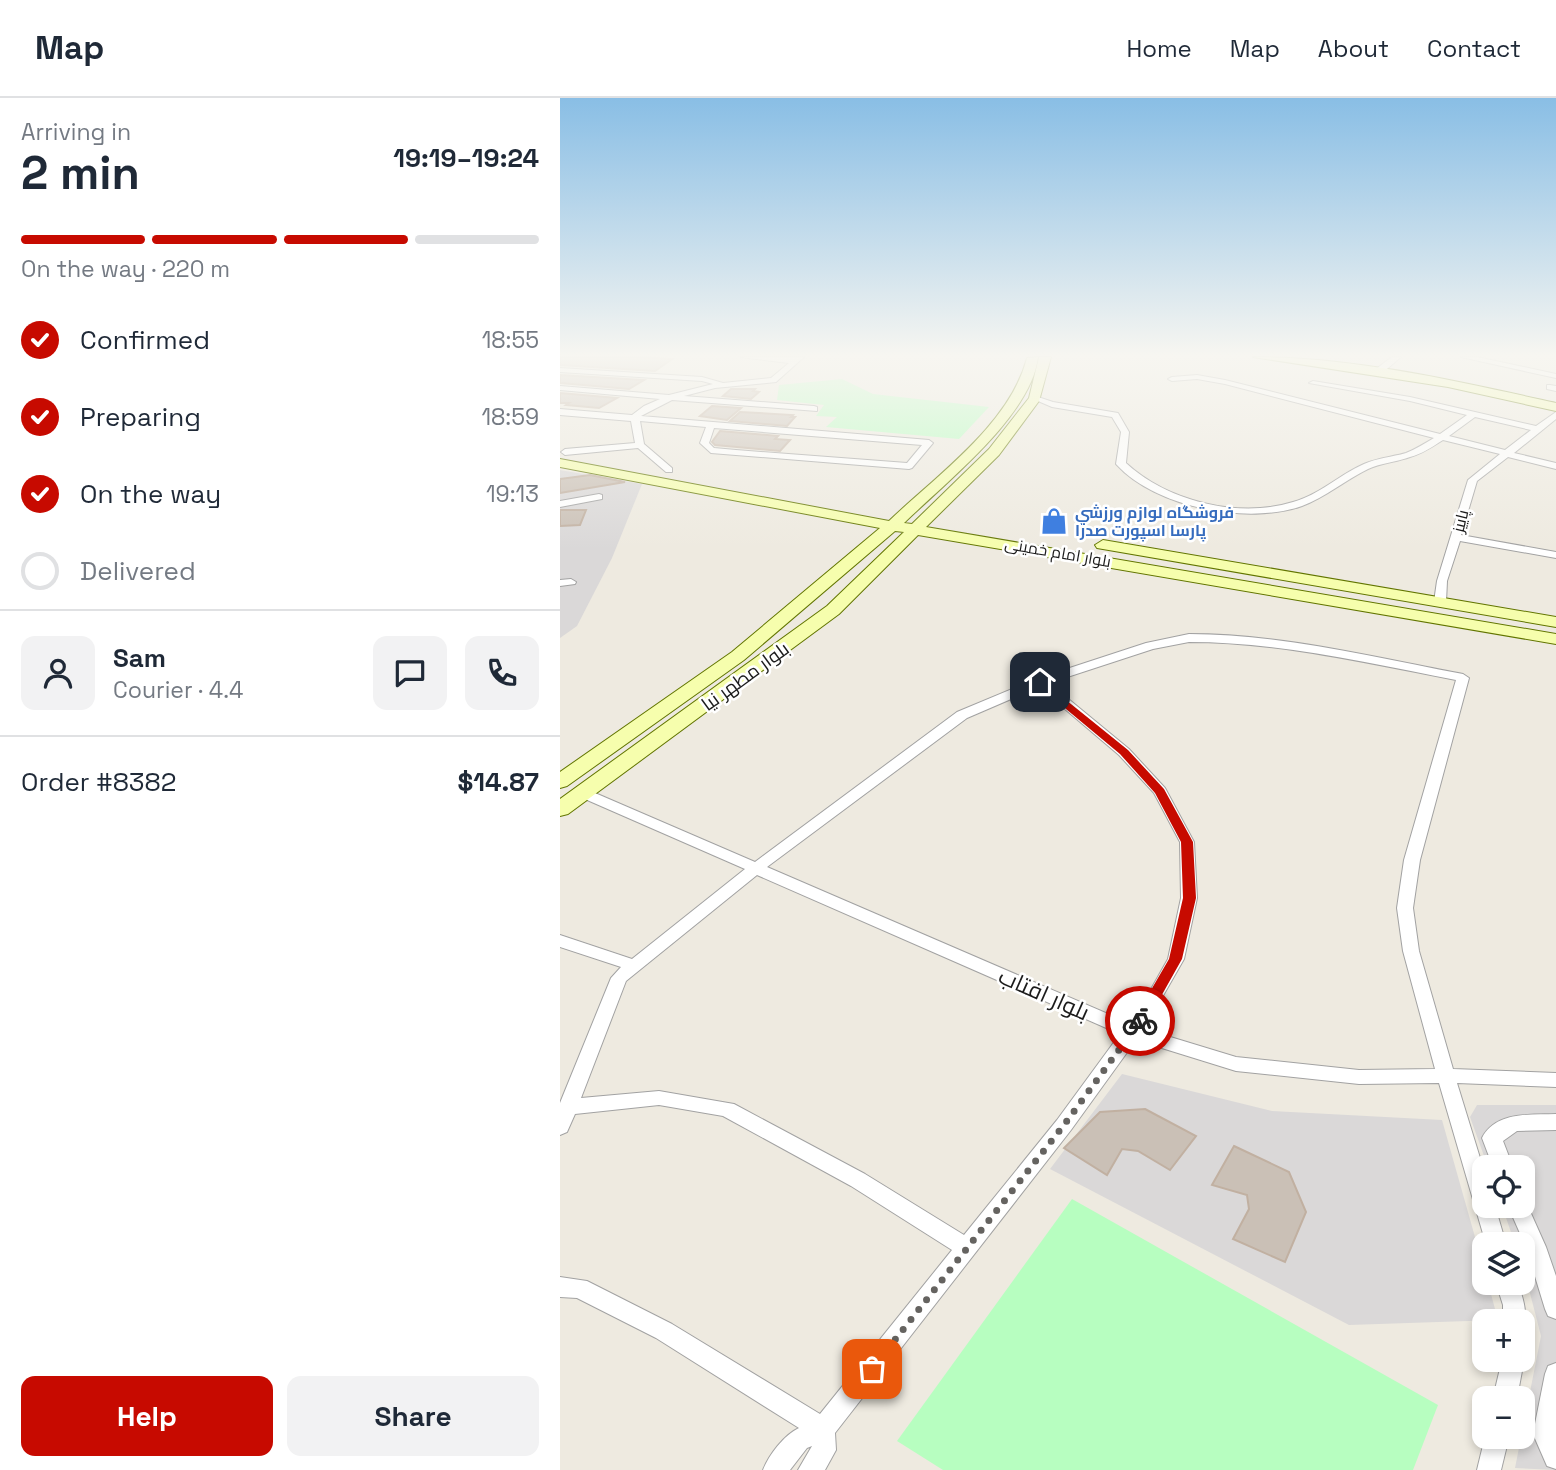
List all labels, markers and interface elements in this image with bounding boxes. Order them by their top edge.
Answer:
text: Map [35,27,104,69]
text: Home [1126,33,1192,64]
text: Map [1230,33,1280,64]
text: About [1318,33,1389,64]
text: Contact [1427,33,1521,64]
text: Arriving in [21,117,131,147]
text: 19:19–19:24 [393,141,539,175]
text: 2 min [21,144,140,202]
text: On the way · 220 m [21,254,230,284]
icon: check [21,321,59,359]
text: Confirmed [80,323,210,357]
text: 18:55 [482,325,539,355]
icon: check [21,398,59,436]
text: Preparing [80,400,201,434]
text: 18:59 [481,402,539,432]
icon: check [21,475,59,513]
text: On the way [80,477,221,511]
text: 19:13 [486,479,539,509]
place label: فروشگاه لوازم ورزشي پارسا اسپورت صدرا [1075,502,1234,542]
shop icon: فروشگاه لوازم ورزشي پارسا اسپورت صدرا [1039,506,1069,536]
street label: پاییز [1447,507,1475,536]
street label: بلوار امام خمینی [1003,533,1113,573]
text: Delivered [80,554,196,588]
button: person [21,636,95,710]
button: chat [373,636,447,710]
button: phone [465,636,539,710]
street label: بلوار مطهر نیا [696,636,794,717]
text: Sam [113,641,166,675]
pin [1010,652,1070,712]
icon: home [1021,663,1059,701]
text: Courier · 4.4 [113,675,243,705]
text: Order #8382 [21,765,176,799]
text: $14.87 [457,765,539,799]
street label: بلوار افتاب [994,961,1094,1027]
courier [1105,986,1175,1056]
icon: bike [1121,1002,1159,1040]
map controls [1472,1155,1535,1449]
button: locate [1472,1155,1535,1218]
button: layers [1472,1232,1535,1295]
button: + [1472,1309,1535,1372]
pin [842,1339,902,1399]
icon: bag [853,1350,891,1388]
button: Help [21,1376,273,1456]
button: Share [287,1376,539,1456]
button: − [1472,1386,1535,1449]

